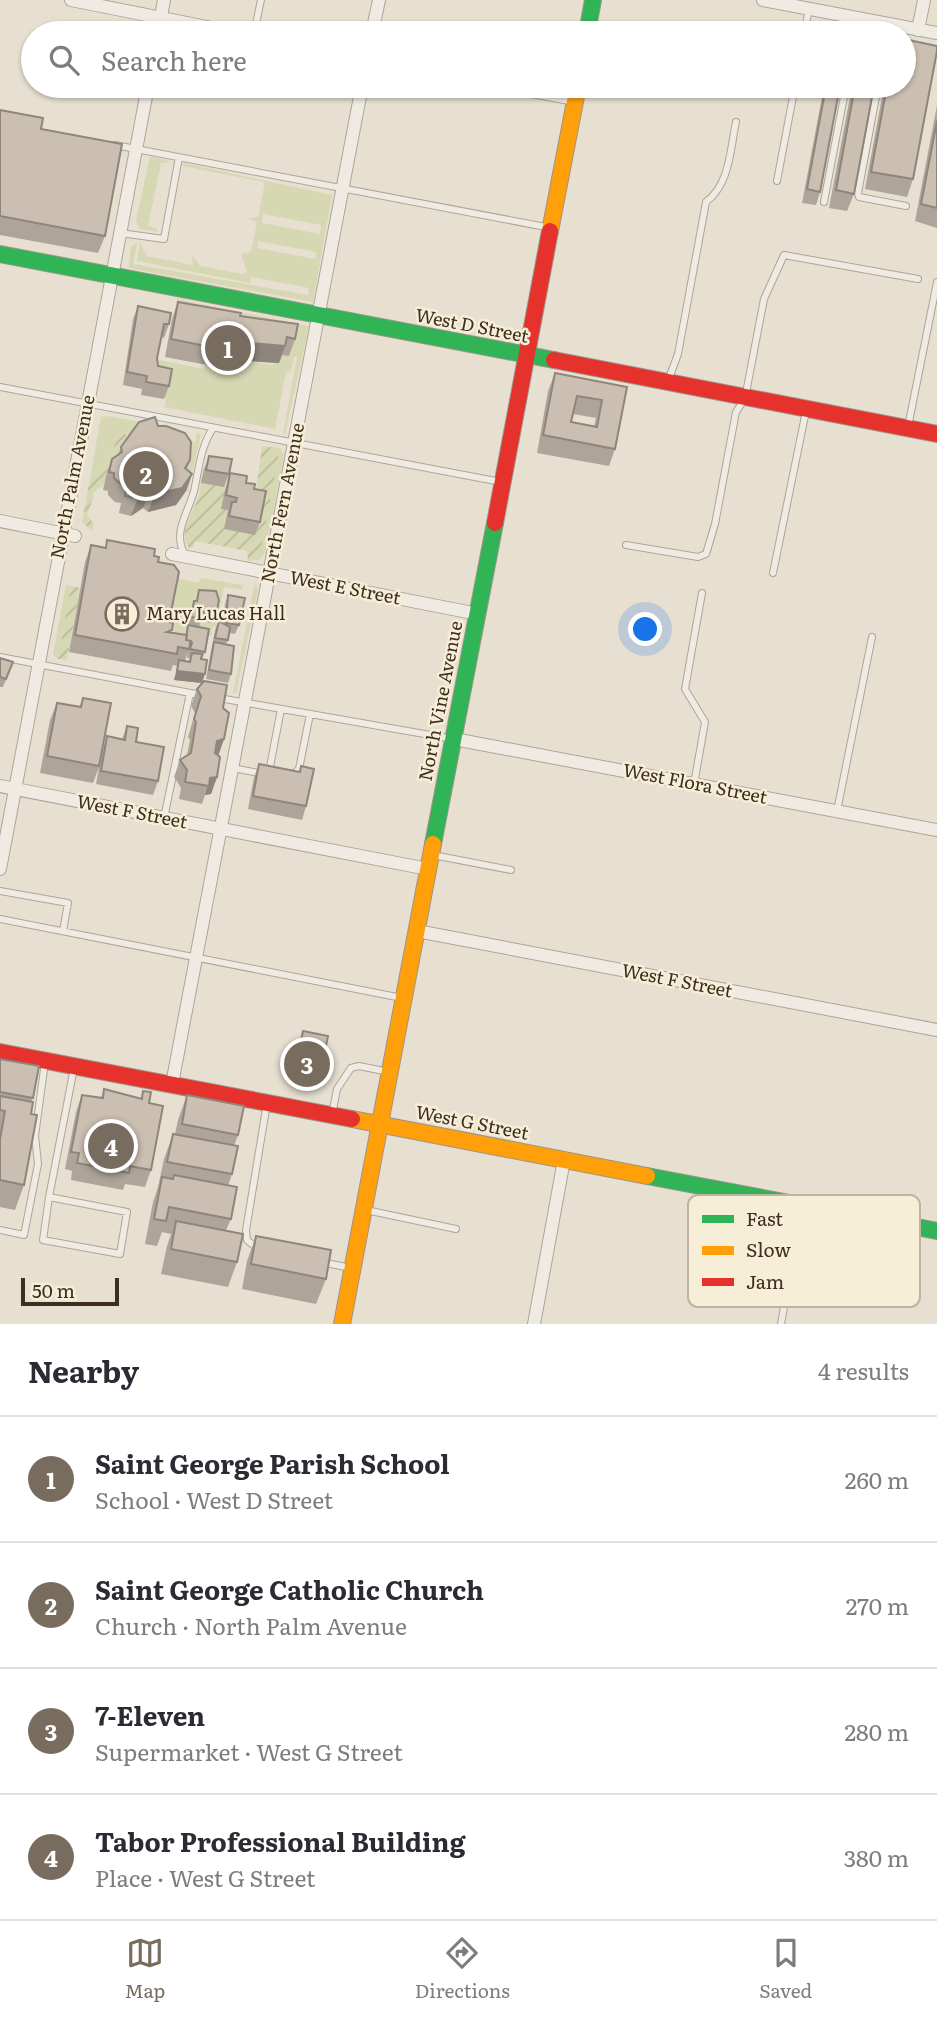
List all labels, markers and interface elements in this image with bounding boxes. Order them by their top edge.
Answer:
search box [21,21,916,98]
text: Search here [101,40,247,79]
icon: search [45,41,83,79]
street label: West D Street [413,300,532,349]
pin: 1 [205,322,251,374]
street label: North Palm Avenue [42,392,101,561]
street label: North Fern Avenue [253,420,310,585]
pin: 2 [123,448,169,500]
street label: West E Street [287,563,404,611]
building icon: Mary Lucas Hall [103,595,141,633]
place label: Mary Lucas Hall [146,599,285,626]
your location [628,612,662,646]
street label: North Vine Avenue [411,618,468,783]
street label: West Flora Street [621,755,770,810]
street label: West F Street [75,787,191,835]
street label: West F Street [620,956,736,1004]
pin: 3 [284,1038,330,1090]
street label: West G Street [413,1097,532,1146]
pin: 4 [88,1120,134,1172]
legend [688,1195,920,1307]
text: Fast [746,1204,783,1232]
text: Slow [746,1235,791,1263]
text: Jam [746,1267,784,1295]
scale bar [21,1275,119,1307]
text: 50 m [32,1276,75,1304]
text: Nearby [28,1348,139,1392]
text: 4 results [818,1353,909,1387]
text: Saint George Parish School [95,1443,450,1482]
text: 1 [46,1462,56,1496]
text: 260 m [845,1462,909,1496]
text: School · West D Street [95,1482,333,1516]
text: Saint George Catholic Church [95,1569,484,1608]
text: 2 [45,1588,57,1622]
text: 270 m [846,1588,909,1622]
text: Church · North Palm Avenue [95,1608,407,1642]
text: 7-Eleven [95,1695,205,1734]
text: 3 [45,1714,57,1748]
text: 280 m [844,1714,909,1748]
text: Supermarket · West G Street [95,1734,403,1768]
text: Tabor Professional Building [95,1821,465,1860]
text: 4 [44,1840,58,1874]
text: 380 m [844,1840,909,1874]
text: Place · West G Street [95,1860,315,1894]
tab: Map [125,1934,165,2004]
tab: Directions [415,1934,510,2004]
tab: Saved [759,1934,812,2004]

